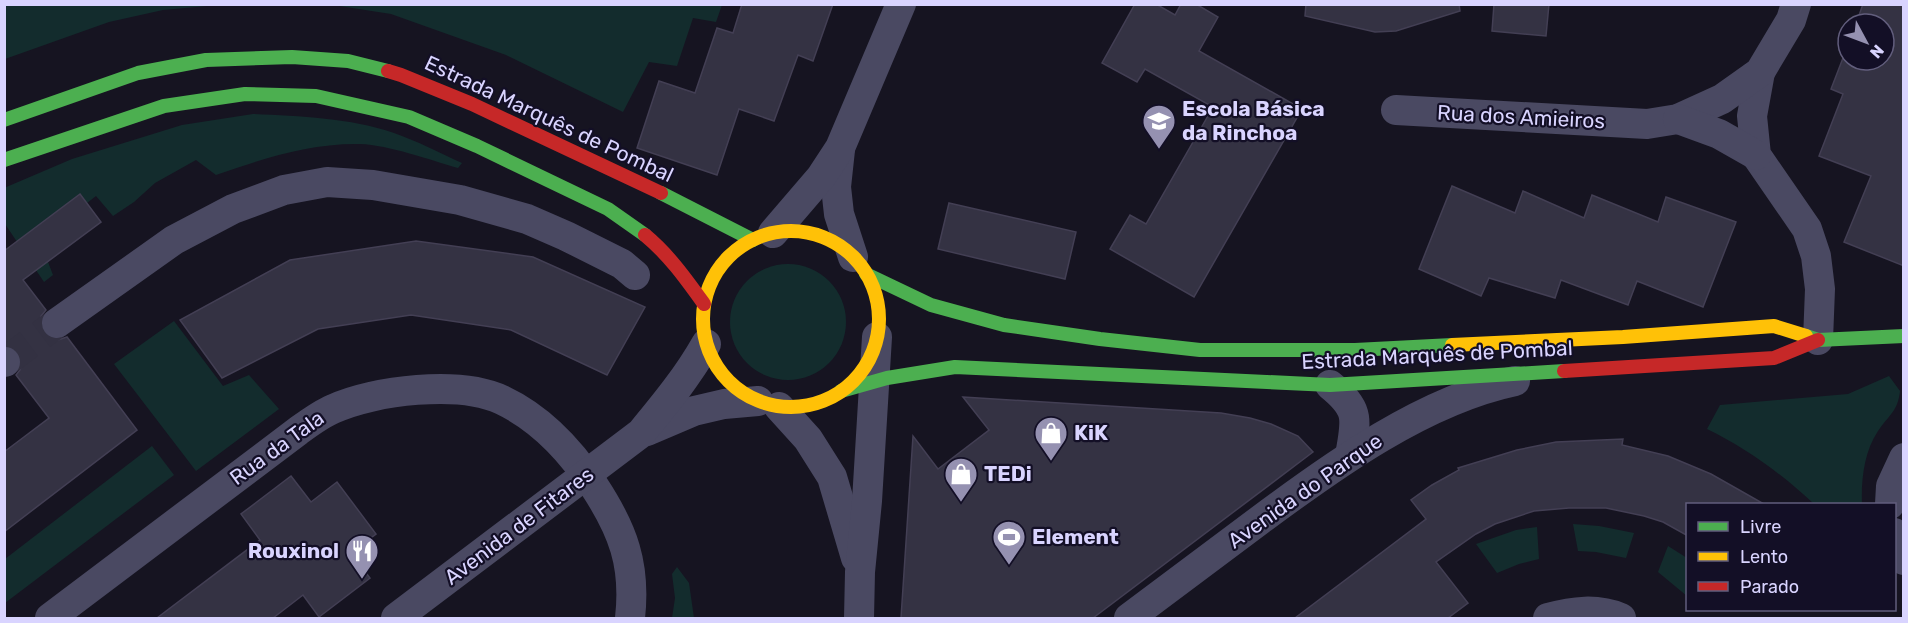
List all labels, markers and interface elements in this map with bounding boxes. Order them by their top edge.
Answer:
north arrow [1836,12,1896,72]
text: N [1866,41,1888,62]
street label: Estrada Marquês de Pombal [421,50,678,187]
place label: Escola Básica da Rinchoa [1182,96,1325,145]
street label: Rua dos Amieiros [1436,100,1606,133]
school or university icon: Escola Básica da Rinchoa [1141,103,1177,150]
street label: Estrada Marquês de Pombal [1301,335,1573,374]
street label: Rua da Tala [225,405,329,490]
shop icon: KiK [1033,415,1069,462]
place label: KiK [1074,420,1108,445]
street label: Avenida do Parque [1223,428,1387,553]
shop icon: TEDi [943,456,979,503]
street label: Avenida de Fitares [439,461,598,590]
place label: TEDi [984,461,1032,486]
legend [1686,503,1896,611]
text: Livre [1740,516,1781,538]
sports icon: Element [991,519,1027,566]
place label: Element [1032,524,1119,549]
restaurant icon: Rouxinol [344,533,380,580]
place label: Rouxinol [248,538,339,563]
text: Lento [1740,546,1788,568]
text: Parado [1740,576,1799,598]

